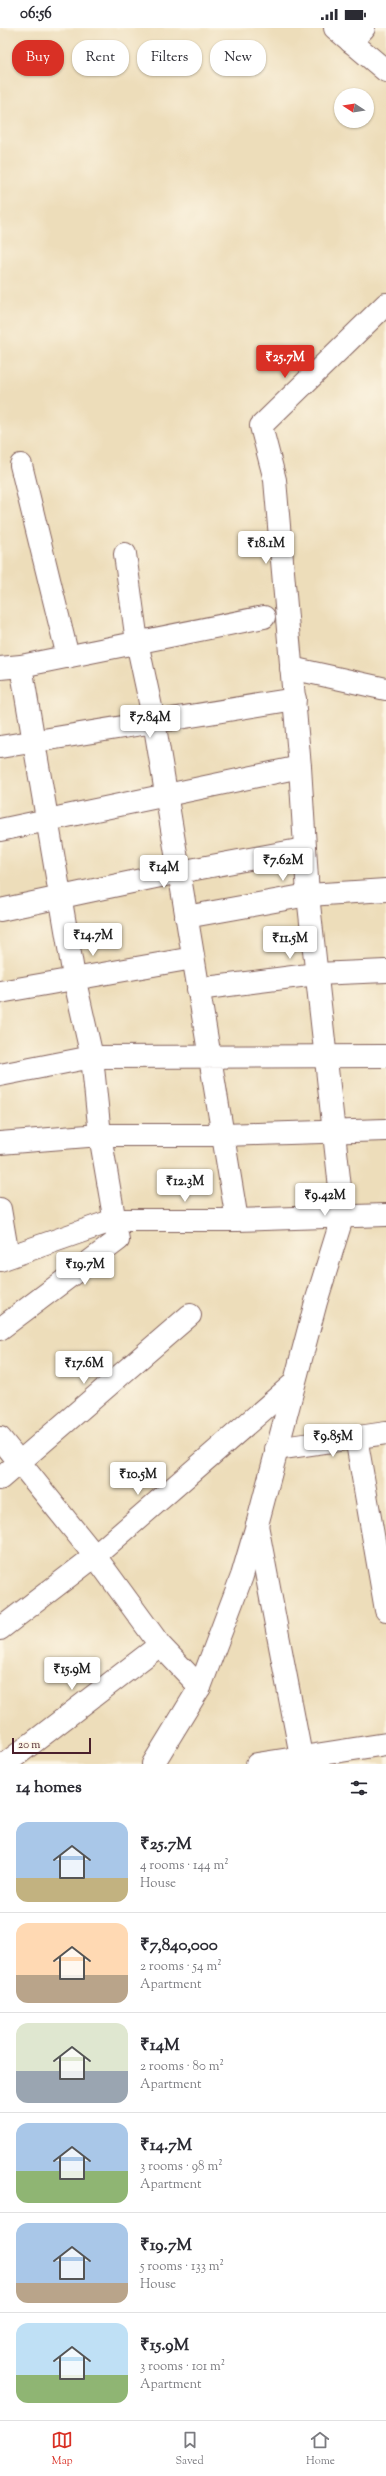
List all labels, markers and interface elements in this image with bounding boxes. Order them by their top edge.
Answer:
text: 06:56 [20,4,52,25]
chip: Buy [12,40,64,76]
chip: Rent [72,40,129,76]
chip: Filters [137,40,202,76]
chip: New [210,40,266,76]
north arrow [334,88,374,128]
map controls [334,88,374,128]
pin: ₹25.7M [252,345,318,379]
text: ₹25.7M [265,349,305,367]
pin: ₹18.1M [233,531,299,565]
text: ₹18.1M [247,535,285,553]
pin: ₹7.84M [117,705,183,739]
text: ₹7.84M [129,709,171,727]
pin: ₹7.62M [250,848,316,882]
text: ₹7.62M [263,852,303,870]
pin: ₹14M [140,855,188,889]
text: ₹14M [149,859,179,877]
pin: ₹14.7M [60,923,126,957]
pin: ₹11.5M [257,926,323,960]
text: ₹14.7M [73,927,113,945]
text: ₹11.5M [272,930,308,948]
pin: ₹12.3M [152,1169,218,1203]
text: ₹12.3M [166,1173,204,1191]
pin: ₹9.42M [292,1183,358,1217]
text: ₹9.42M [304,1187,346,1205]
pin: ₹19.7M [52,1252,118,1286]
text: ₹19.7M [65,1256,105,1274]
pin: ₹17.6M [51,1351,117,1385]
text: ₹17.6M [64,1355,104,1373]
pin: ₹9.85M [300,1424,366,1458]
text: ₹9.85M [313,1428,353,1446]
pin: ₹10.5M [105,1462,171,1496]
text: ₹10.5M [119,1466,157,1484]
pin: ₹15.9M [39,1657,105,1691]
text: ₹15.9M [53,1661,91,1679]
scale bar [12,1736,91,1755]
text: 20 m [18,1737,40,1753]
text: 14 homes [16,1776,82,1800]
icon: filters [348,1777,370,1799]
text: ₹25.7M [140,1833,192,1857]
icon: home [48,1838,96,1886]
text: 4 rooms · 144 m² [140,1857,229,1875]
text: House [140,1875,176,1893]
text: ₹7,840,000 [140,1934,218,1958]
icon: home [48,1939,96,1987]
text: 2 rooms · 54 m² [140,1958,222,1976]
text: Apartment [140,1976,201,1994]
text: ₹14M [140,2034,180,2058]
icon: home [48,2039,96,2087]
text: 2 rooms · 80 m² [140,2058,224,2076]
text: Apartment [140,2076,201,2094]
text: ₹14.7M [140,2134,192,2158]
icon: home [48,2139,96,2187]
text: 3 rooms · 98 m² [140,2158,223,2176]
text: Apartment [140,2176,201,2194]
text: ₹19.7M [140,2234,192,2258]
icon: home [48,2239,96,2287]
text: 5 rooms · 133 m² [140,2258,224,2276]
text: House [140,2276,176,2294]
text: ₹15.9M [140,2334,189,2358]
icon: home [48,2339,96,2387]
text: 3 rooms · 101 m² [140,2358,225,2376]
text: Apartment [140,2376,201,2394]
tab: Map [51,2429,73,2469]
tab: Saved [175,2429,204,2469]
tab: Home [306,2429,335,2469]

